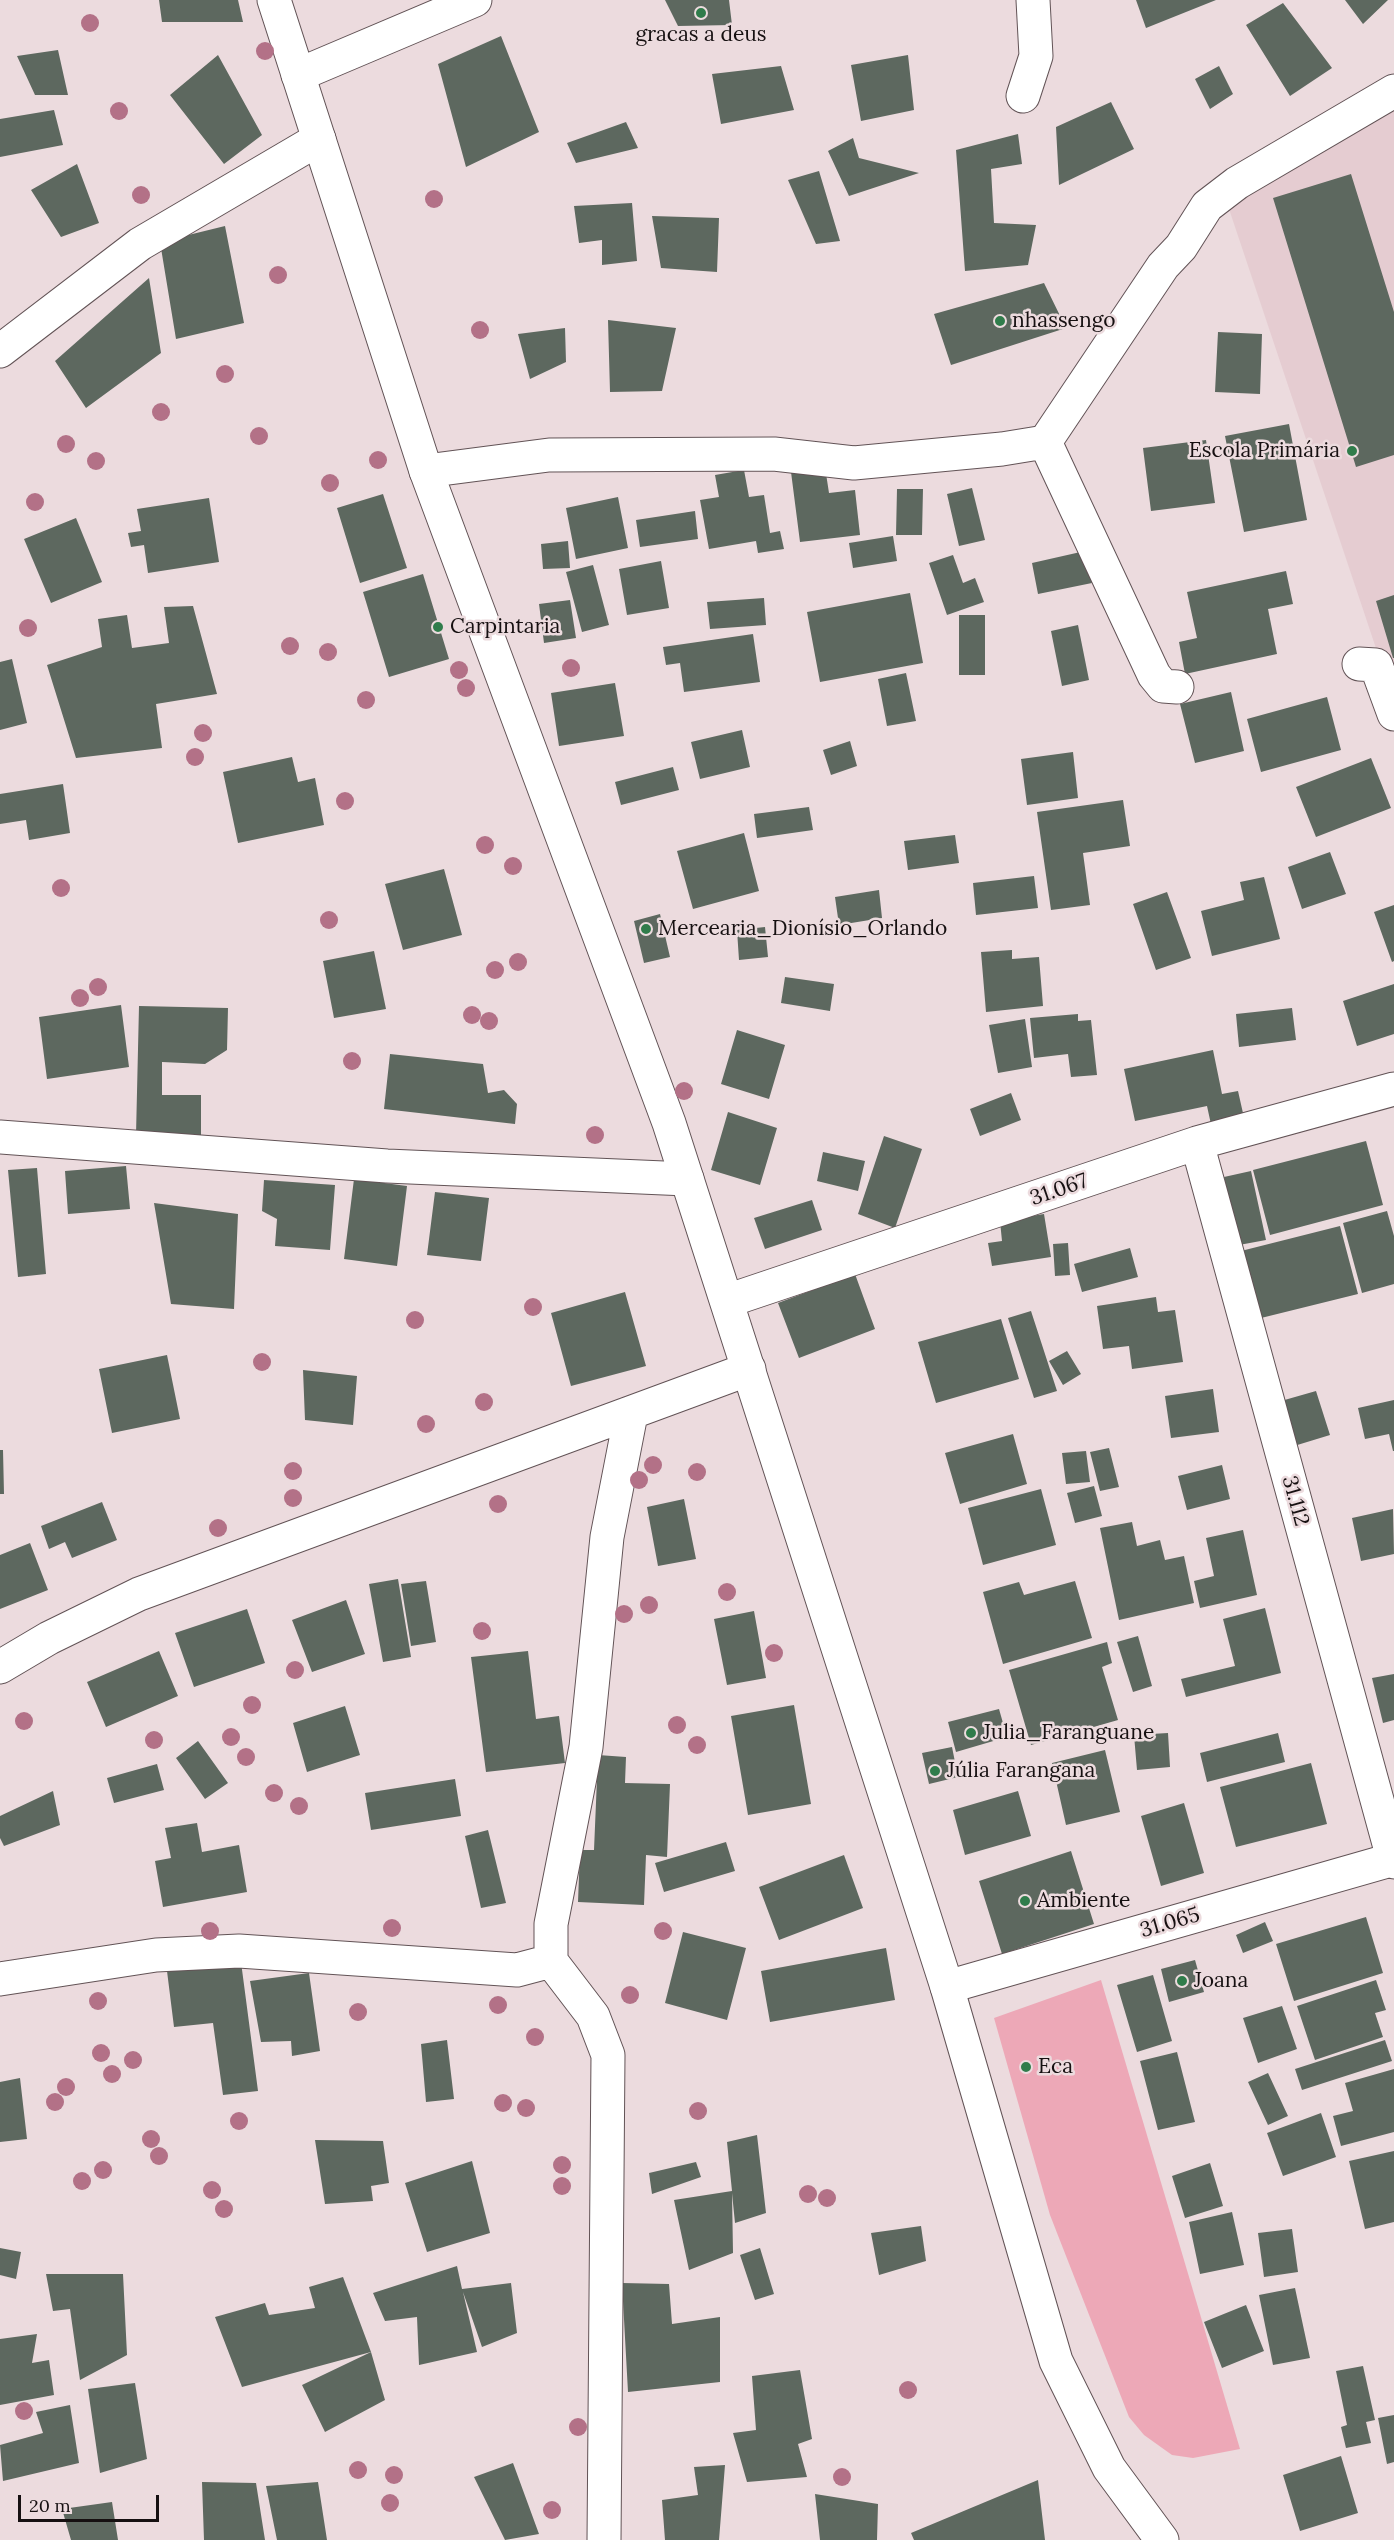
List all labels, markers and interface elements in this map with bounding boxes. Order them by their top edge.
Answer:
marker: gracas a deus [694,6,708,20]
place label: gracas a deus [635,22,767,48]
place label: nhassengo [1012,308,1116,334]
marker: nhassengo [993,314,1007,328]
place label: Escola Primária [1189,438,1340,464]
marker: Escola Primária [1345,444,1359,458]
place label: Carpintaria [450,614,560,640]
marker: Carpintaria [431,620,445,634]
place label: Mercearia_Dionísio_Orlando [658,916,947,942]
marker: Mercearia_Dionísio_Orlando [639,922,653,936]
street label: 31.067 [1027,1168,1091,1212]
street label: 31.112 [1276,1473,1314,1529]
place label: Julia_Faranguane [983,1720,1154,1746]
marker: Julia_Faranguane [964,1726,978,1740]
place label: Júlia Farangana [947,1758,1095,1784]
marker: Júlia Farangana [928,1764,942,1778]
place label: Ambiente [1037,1888,1130,1914]
marker: Ambiente [1018,1894,1032,1908]
street label: 31.065 [1137,1903,1203,1943]
place label: Joana [1194,1968,1248,1994]
marker: Joana [1175,1974,1189,1988]
place label: Eca [1038,2054,1073,2080]
marker: Eca [1019,2060,1033,2074]
scale bar [21,2483,162,2521]
text: 20 m [29,2494,71,2517]

